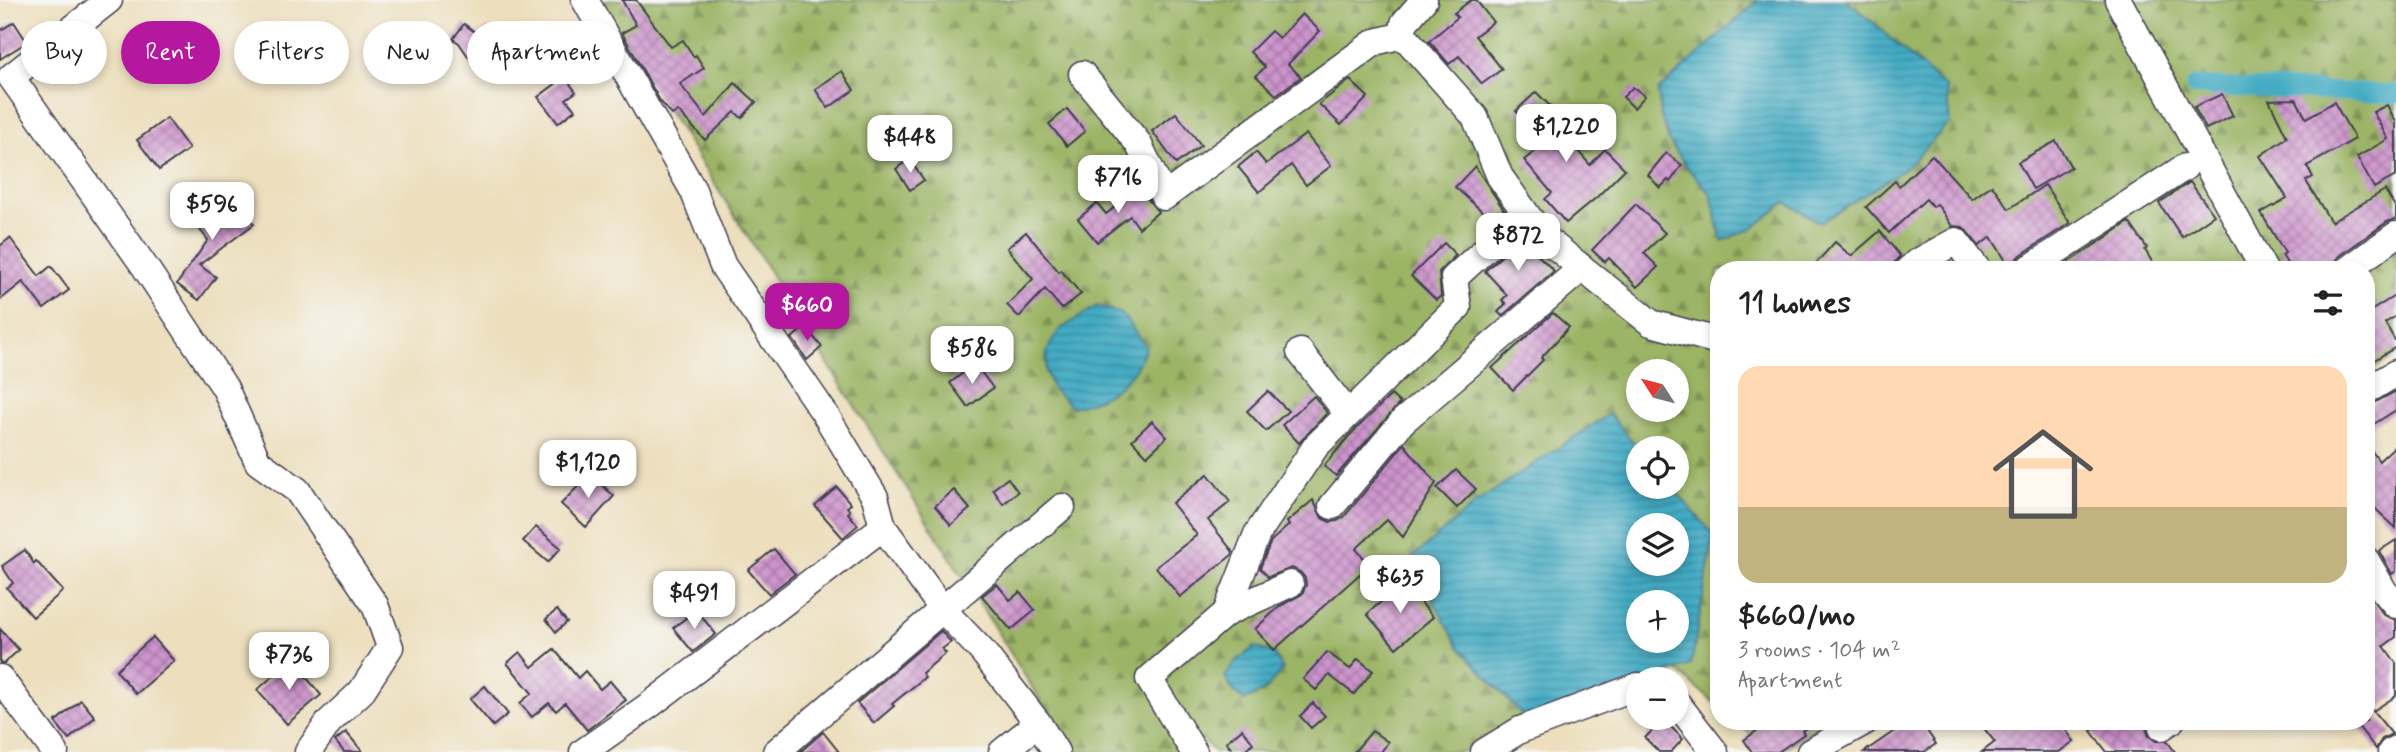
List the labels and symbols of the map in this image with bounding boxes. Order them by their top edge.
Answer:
pin: $1,220 [1509,104,1623,164]
pin: $448 [869,116,951,175]
pin: $716 [1077,156,1159,215]
pin: $596 [171,182,253,242]
pin: $872 [1477,214,1559,273]
pin: $660 [766,284,848,343]
pin: $586 [931,326,1013,386]
north arrow [1626,359,1689,422]
pin: $1,120 [531,440,645,500]
pin: $635 [1359,556,1441,615]
pin: $491 [653,572,735,631]
pin: $736 [248,632,330,692]

